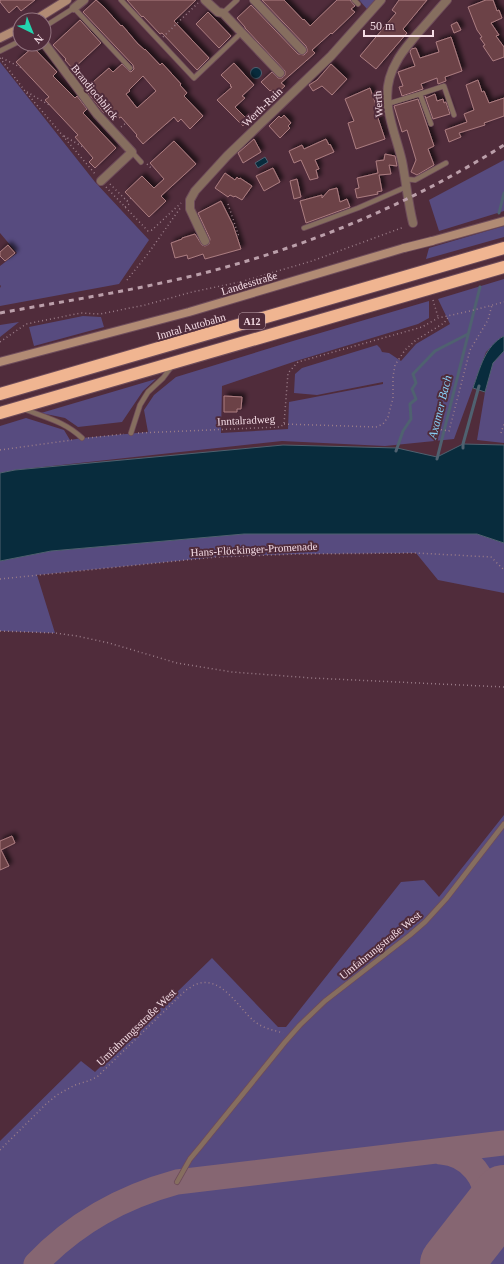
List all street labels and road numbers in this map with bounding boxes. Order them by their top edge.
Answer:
street label: Brandjochblick [69,62,121,123]
street label: Werth-Rain [239,85,285,129]
street label: Werth [371,90,385,118]
street label: Landesstraße [219,269,279,297]
street label: Inntal Autobahn [155,310,227,342]
road number: A12 [239,313,265,329]
street label: Inntalradweg [217,412,276,428]
street label: Hans-Flöckinger-Promenade [190,540,318,558]
street label: Umfahrungstraße West [337,908,423,982]
street label: Umfahrungsstraße West [94,986,178,1068]

